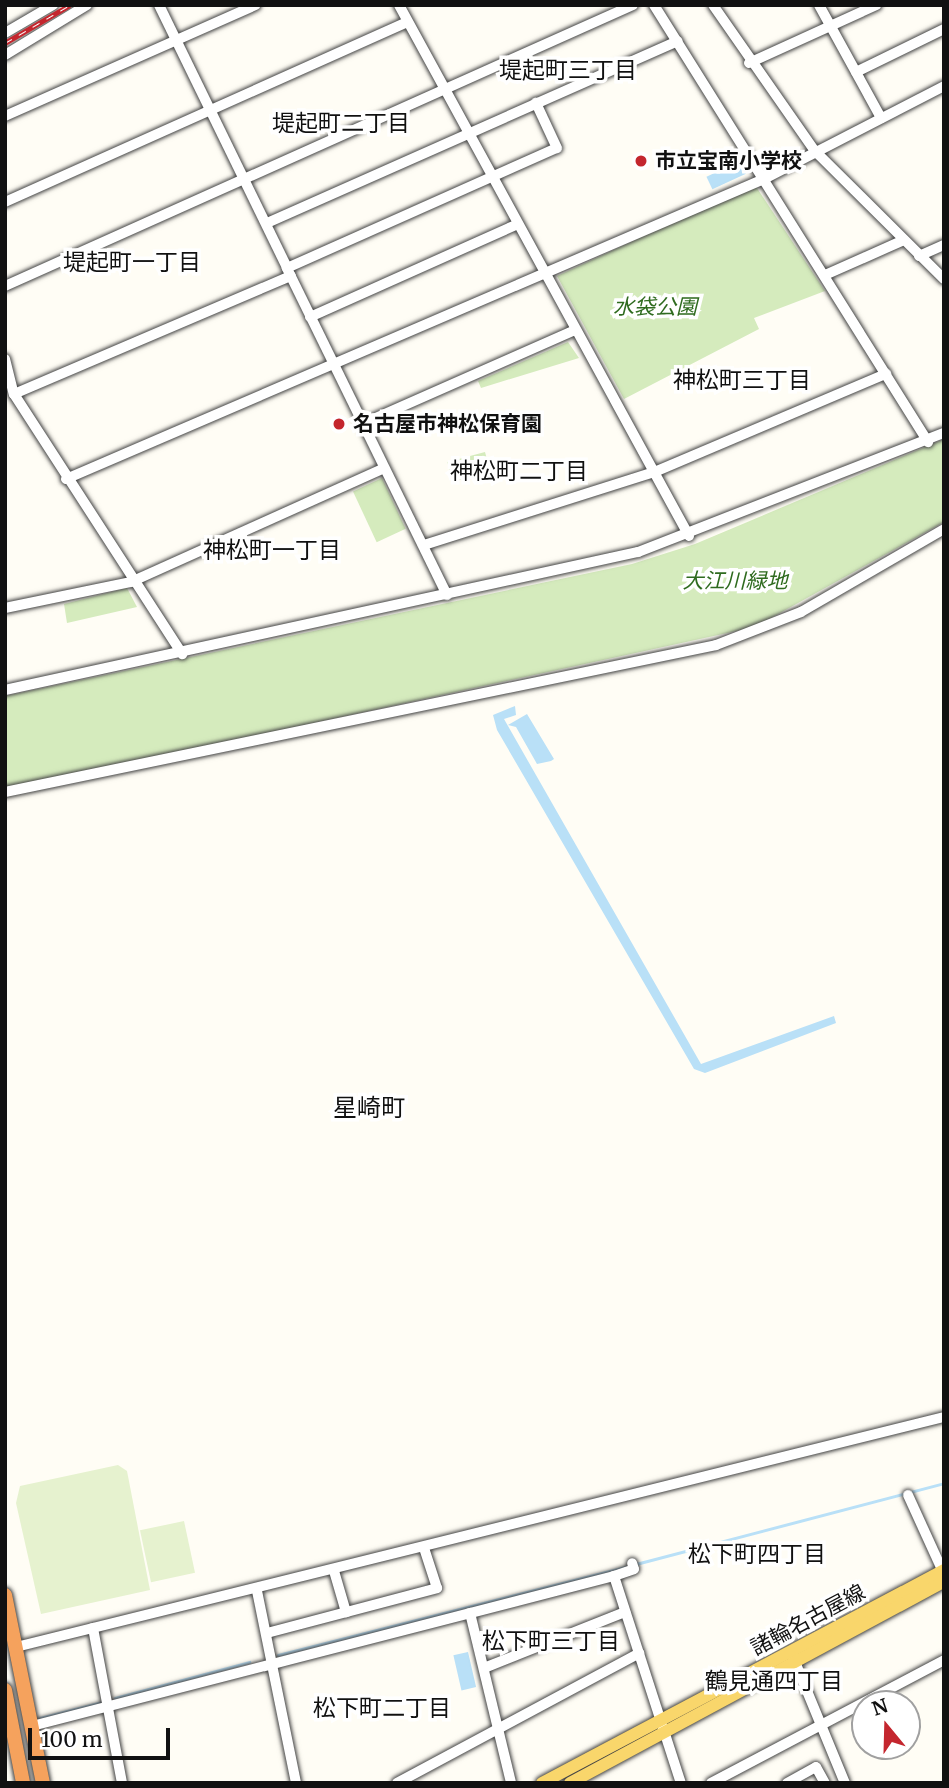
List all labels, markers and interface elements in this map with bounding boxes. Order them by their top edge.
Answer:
district label: 堤起町三丁目 [499,56,637,84]
district label: 堤起町二丁目 [272,109,410,137]
place label: 市立宝南小学校 [655,148,802,174]
marker: 市立宝南小学校 [633,153,649,169]
district label: 堤起町一丁目 [63,248,201,276]
park label: 水袋公園 [613,294,697,320]
district label: 神松町三丁目 [673,366,811,394]
place label: 名古屋市神松保育園 [353,411,542,437]
marker: 名古屋市神松保育園 [331,416,347,432]
district label: 神松町二丁目 [450,457,588,485]
district label: 神松町一丁目 [203,536,341,564]
park label: 大江川緑地 [683,568,787,594]
district label: 星崎町 [333,1094,405,1122]
district label: 松下町四丁目 [688,1540,826,1568]
street label: 諸輪名古屋線 [746,1579,870,1661]
district label: 松下町三丁目 [482,1627,620,1655]
district label: 鶴見通四丁目 [705,1667,843,1695]
north arrow [851,1690,921,1760]
text: N [869,1693,891,1721]
district label: 松下町二丁目 [313,1694,451,1722]
scale bar [32,1714,173,1758]
text: 100 m [41,1726,103,1753]

